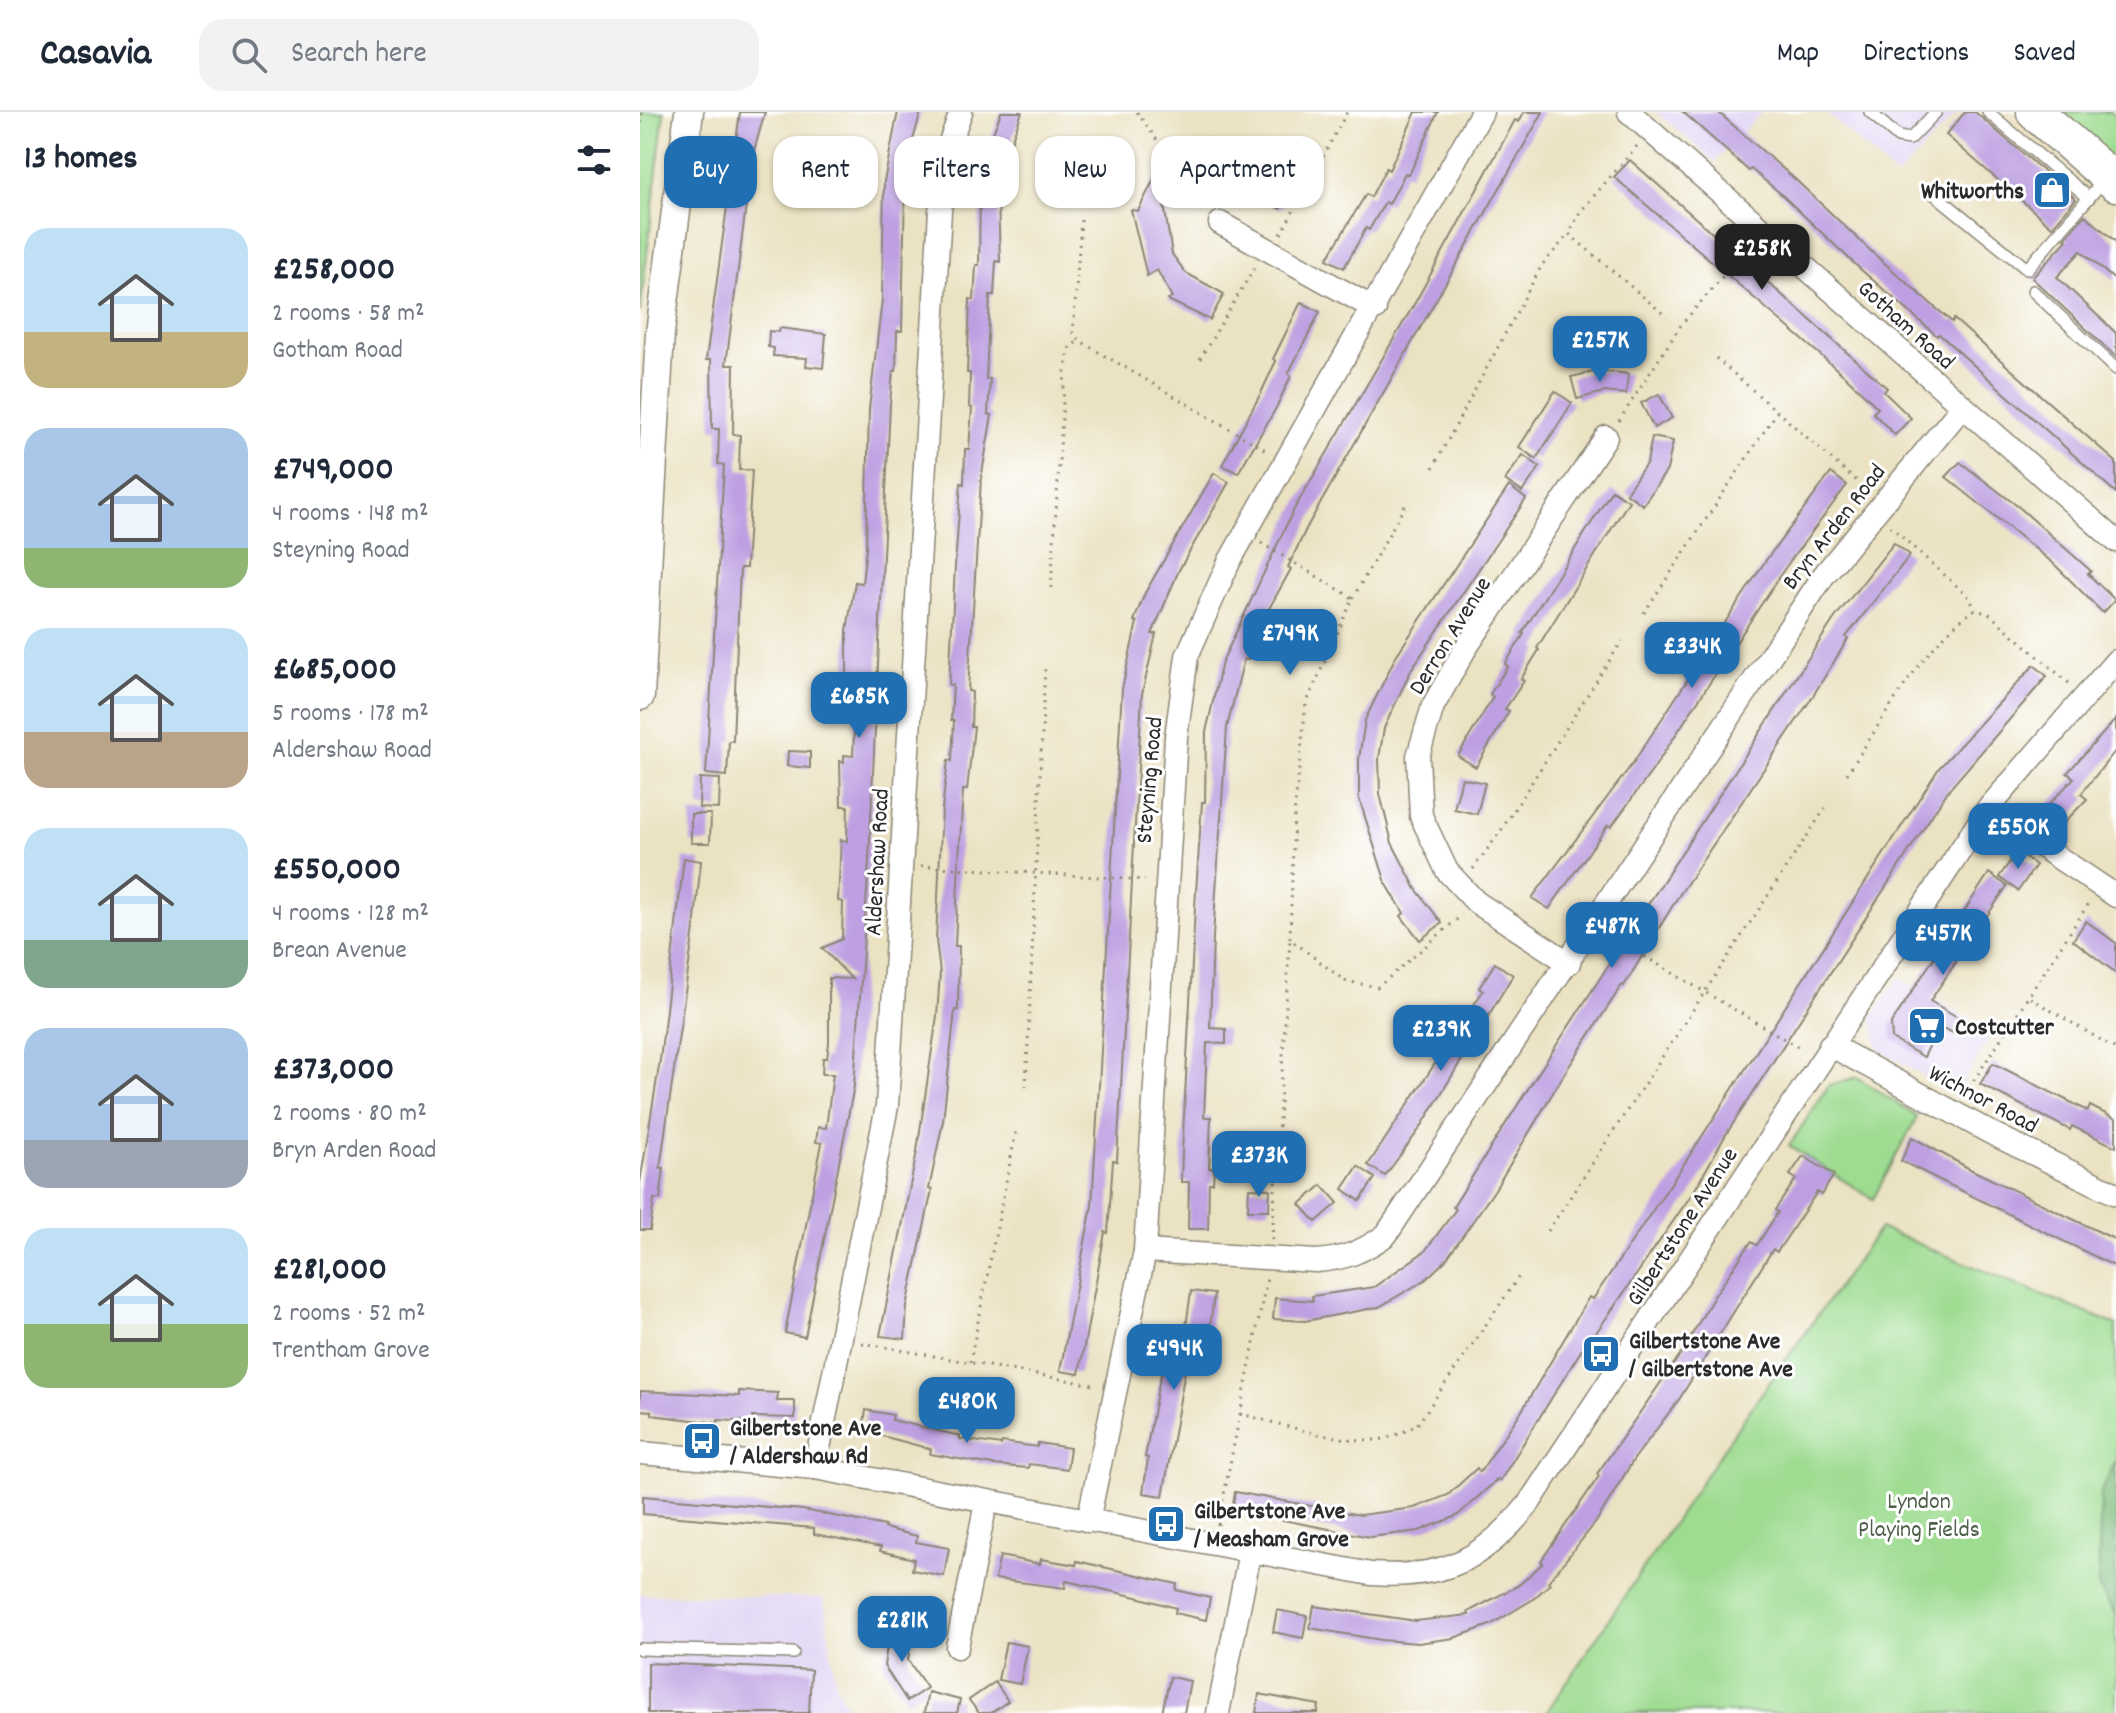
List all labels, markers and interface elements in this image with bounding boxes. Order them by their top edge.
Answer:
search box [199,19,759,91]
text: Casavia [40,28,151,83]
icon: search [227,33,271,77]
text: Search here [291,34,427,77]
text: Map [1777,35,1819,75]
text: Directions [1863,35,1969,75]
text: Saved [2013,35,2076,75]
text: 13 homes [24,136,138,185]
chip: Buy [664,136,757,208]
chip: Rent [773,136,878,208]
chip: Filters [894,136,1019,208]
chip: New [1035,136,1135,208]
chip: Apartment [1151,136,1324,208]
icon: filters [572,138,616,182]
shop icon: Whitworths [2031,169,2073,211]
place label: Whitworths [1921,176,2024,210]
pin: £258K [1706,224,1818,292]
text: £258K [1733,231,1791,268]
text: £258,000 [272,247,395,296]
icon: home [88,260,184,356]
street label: Gotham Road [1849,273,1961,379]
text: 2 rooms · 58 m² [272,296,425,333]
pin: £257K [1544,316,1656,384]
text: £257K [1571,323,1629,360]
text: Gotham Road [272,333,403,370]
text: £749,000 [272,447,394,496]
street label: Bryn Arden Road [1775,458,1896,598]
icon: home [88,460,184,556]
text: 4 rooms · 148 m² [272,496,428,533]
text: Steyning Road [272,533,410,570]
street label: Derron Avenue [1402,571,1501,702]
pin: £749K [1234,609,1346,677]
text: £749K [1261,616,1319,653]
pin: £334K [1636,622,1748,690]
text: £334K [1663,629,1721,666]
text: £685,000 [272,647,397,696]
icon: home [88,660,184,756]
pin: £685K [803,672,915,740]
text: £685K [829,679,889,716]
text: 5 rooms · 178 m² [272,696,429,733]
street label: Steyning Road [1129,715,1173,845]
text: Aldershaw Road [272,733,432,770]
street label: Aldershaw Road [858,788,900,937]
pin: £550K [1962,803,2074,871]
text: £550K [1986,810,2050,847]
text: £550,000 [272,847,401,896]
icon: home [88,860,184,956]
text: 4 rooms · 128 m² [272,896,429,933]
pin: £487K [1556,902,1668,970]
text: £487K [1584,909,1640,946]
pin: £457K [1887,909,1999,977]
text: £457K [1914,916,1972,953]
text: Brean Avenue [272,933,407,970]
pin: £239K [1385,1005,1497,1073]
supermarket icon: Costcutter [1906,1005,1948,1047]
text: £239K [1411,1012,1471,1049]
place label: Costcutter [1955,1012,2055,1046]
text: £373,000 [272,1047,394,1096]
street label: Wichnor Road [1922,1058,2043,1144]
icon: home [88,1060,184,1156]
text: 2 rooms · 80 m² [272,1096,427,1133]
pin: £373K [1203,1131,1315,1199]
text: Bryn Arden Road [272,1133,437,1170]
text: £373K [1230,1138,1288,1175]
street label: Gilbertstone Avenue [1619,1141,1748,1314]
text: £281,000 [272,1247,387,1296]
icon: home [88,1260,184,1356]
text: 2 rooms · 52 m² [272,1296,425,1333]
pin: £494K [1118,1324,1230,1392]
place label: Gilbertstone Ave / Gilbertstone Ave [1628,1326,1793,1388]
text: £494K [1145,1331,1203,1368]
text: Trentham Grove [272,1333,430,1370]
bus stop icon: Gilbertstone Ave / Gilbertstone Ave [1580,1333,1622,1375]
pin: £480K [911,1377,1023,1445]
text: £480K [937,1384,997,1421]
place label: Gilbertstone Ave / Aldershaw Rd [729,1413,882,1475]
bus stop icon: Gilbertstone Ave / Aldershaw Rd [681,1420,723,1462]
park label: Lyndon Playing Fields [1858,1486,1980,1548]
place label: Gilbertstone Ave / Measham Grove [1193,1496,1349,1558]
bus stop icon: Gilbertstone Ave / Measham Grove [1145,1503,1187,1545]
pin: £281K [846,1596,958,1664]
text: £281K [876,1603,928,1640]

